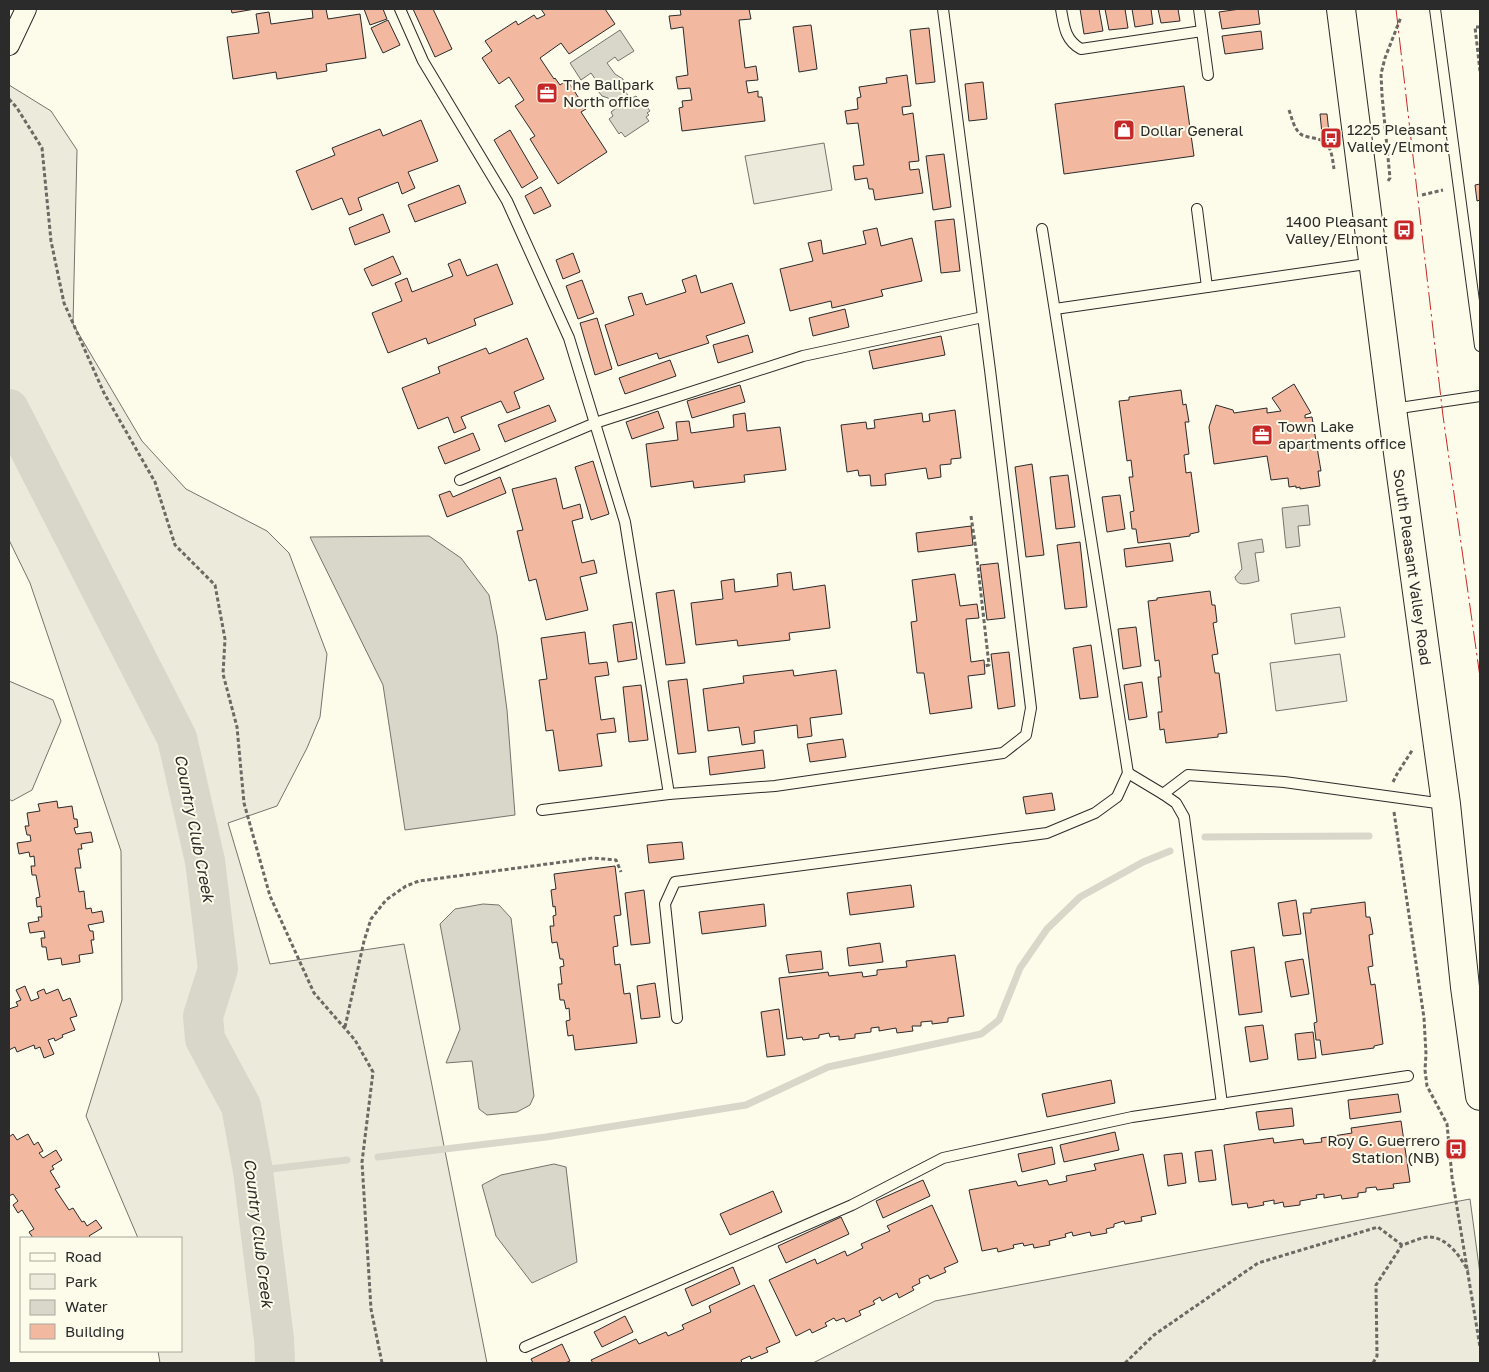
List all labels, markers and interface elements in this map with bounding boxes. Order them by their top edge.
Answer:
place label: The Ballpark North office [563,75,655,110]
office icon: The Ballpark North office [535,81,559,105]
shop icon: Dollar General [1112,118,1136,142]
place label: 1225 Pleasant Valley/Elmont [1347,120,1449,155]
place label: Dollar General [1140,121,1244,139]
bus stop icon: 1225 Pleasant Valley/Elmont [1319,126,1343,150]
place label: 1400 Pleasant Valley/Elmont [1286,212,1388,247]
bus stop icon: 1400 Pleasant Valley/Elmont [1392,218,1416,242]
place label: Town Lake apartments office [1278,417,1406,452]
office icon: Town Lake apartments office [1250,423,1274,447]
street label: South Pleasant Valley Road [1390,468,1436,666]
water label: Country Club Creek [171,752,219,905]
place label: Roy G. Guerrero Station (NB) [1327,1131,1440,1166]
bus stop icon: Roy G. Guerrero Station (NB) [1444,1137,1468,1161]
water label: Country Club Creek [240,1157,278,1311]
legend [20,1237,182,1352]
text: Road [65,1247,102,1265]
text: Park [65,1272,98,1290]
text: Water [65,1297,108,1315]
text: Building [65,1322,125,1340]

